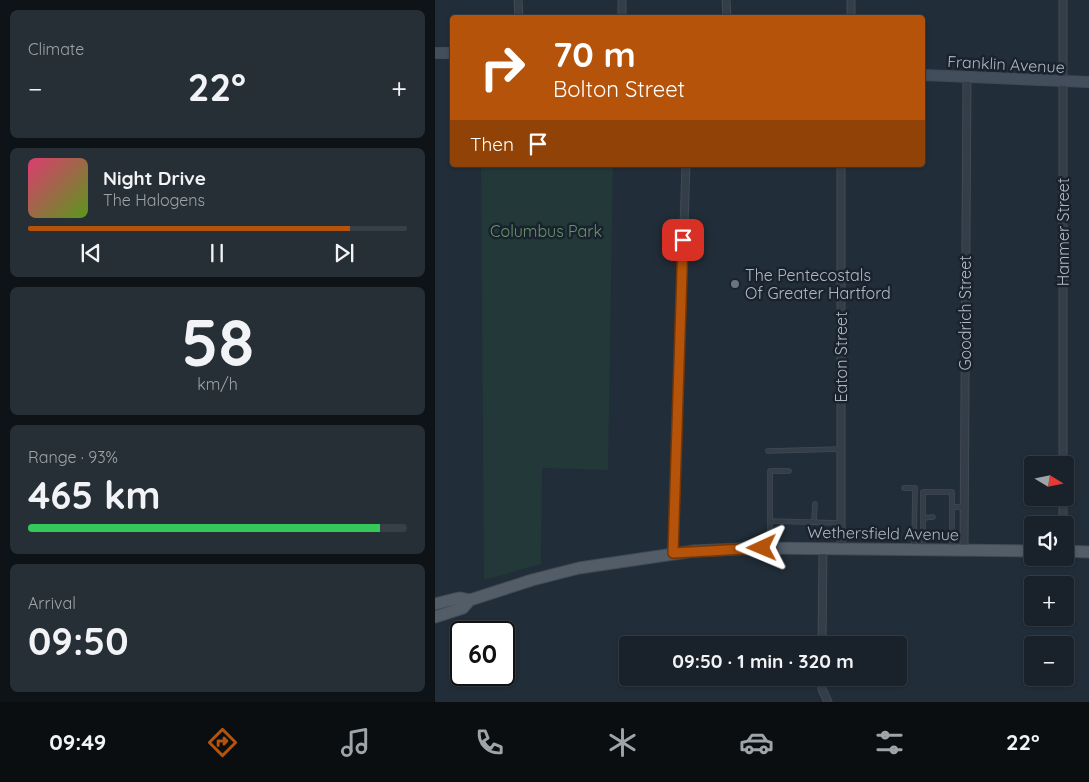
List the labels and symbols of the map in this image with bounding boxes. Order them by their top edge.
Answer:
street label: Franklin Avenue [947,51,1065,77]
street label: Hanmer Street [1053,178,1073,286]
pin [662,219,704,261]
park label: Columbus Park [490,221,602,241]
street label: Goodrich Street [955,255,975,371]
place label: The Pentecostals Of Greater Hartford [745,265,891,303]
marker: The Pentecostals Of Greater Hartford [729,278,741,290]
street label: Eaton Street [831,311,851,403]
north arrow [1024,456,1074,506]
position arrow [735,521,787,573]
street label: Wethersfield Avenue [807,522,959,544]
speed limit sign: 60 [450,621,515,686]

